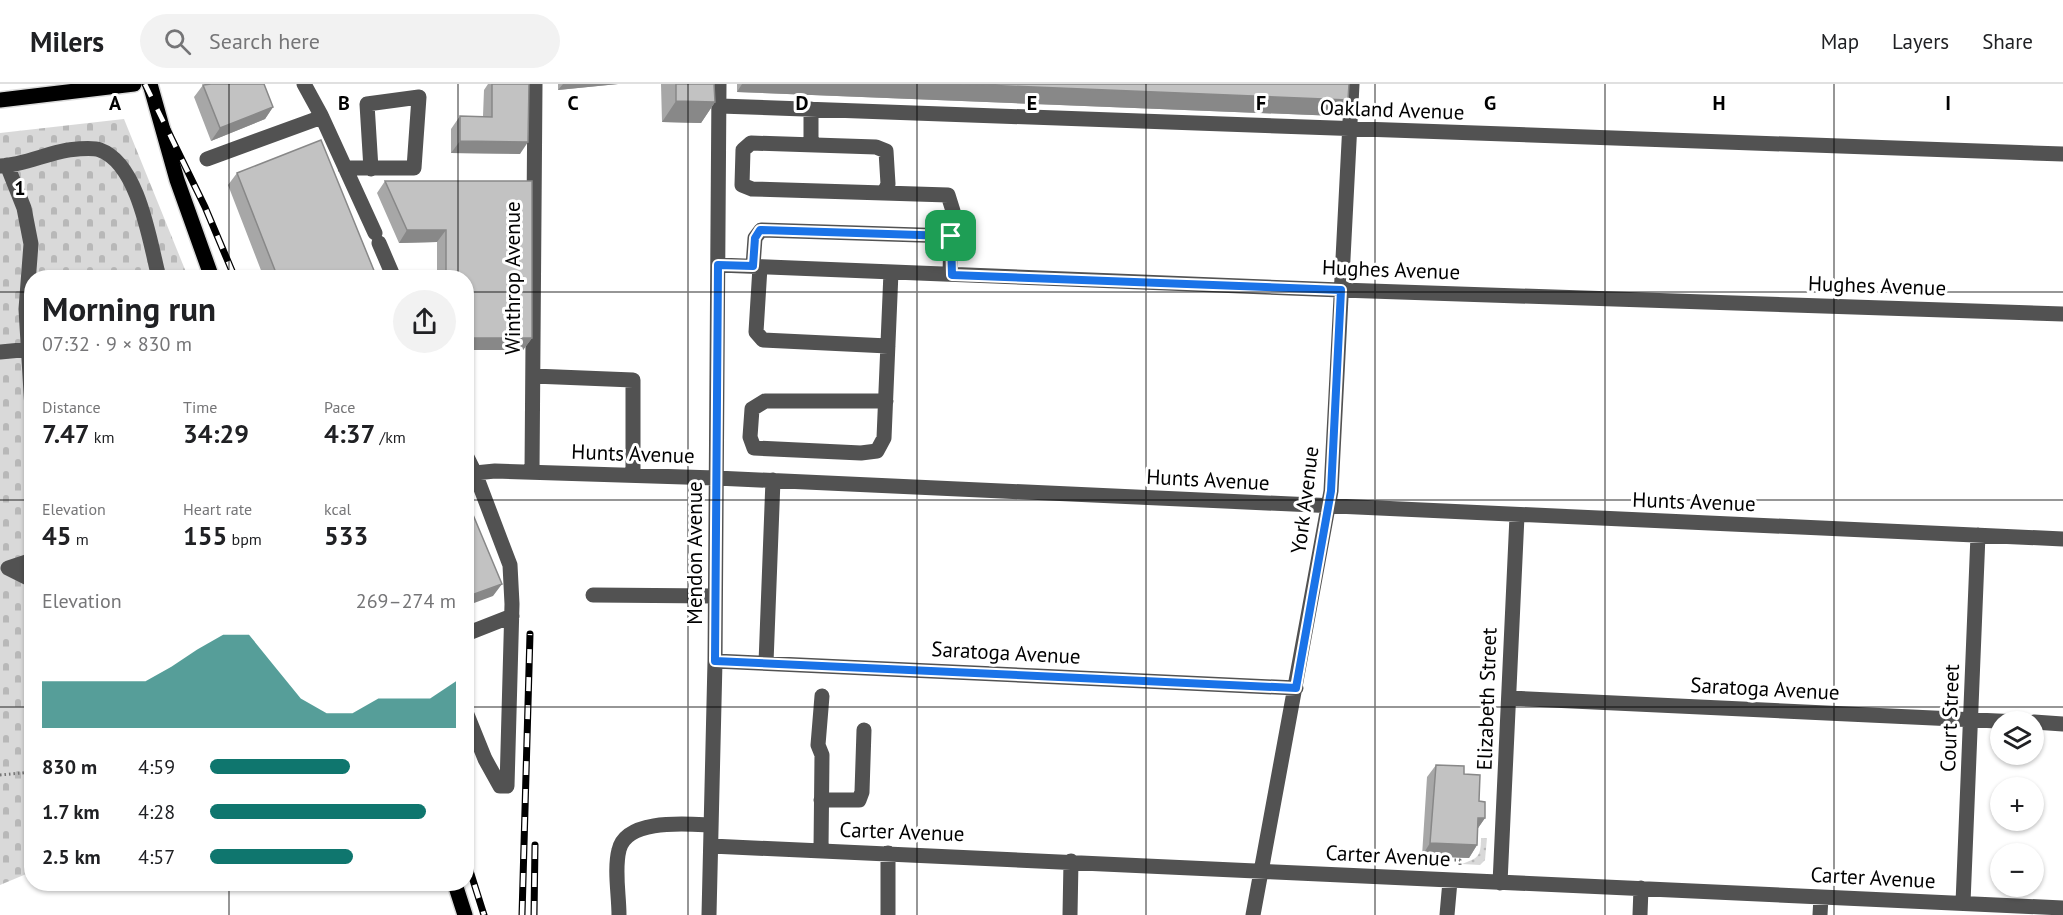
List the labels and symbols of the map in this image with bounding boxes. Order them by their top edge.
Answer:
text: A [109,90,122,116]
text: B [338,90,350,116]
text: C [567,90,579,116]
text: D [796,90,809,116]
text: E [1027,90,1037,116]
text: F [1256,90,1266,116]
text: G [1484,90,1496,116]
text: H [1712,90,1726,116]
text: I [1945,90,1951,116]
street label: Oakland Avenue [1319,93,1465,126]
text: 1 [14,175,26,201]
street label: Winthrop Avenue [499,201,526,355]
pin [925,210,976,261]
street label: Hughes Avenue [1321,254,1461,285]
street label: Hughes Avenue [1807,270,1947,301]
street label: Hunts Avenue [571,438,695,469]
street label: York Avenue [1285,445,1325,555]
street label: Hunts Avenue [1146,463,1270,496]
street label: Mendon Avenue [681,481,708,625]
street label: Hunts Avenue [1632,486,1756,517]
street label: Elizabeth Street [1471,627,1502,771]
street label: Saratoga Avenue [931,635,1081,670]
street label: Court Street [1934,664,1965,772]
street label: Saratoga Avenue [1690,671,1840,706]
street label: Carter Avenue [839,816,965,847]
street label: Carter Avenue [1325,839,1451,872]
street label: Carter Avenue [1810,861,1936,894]

